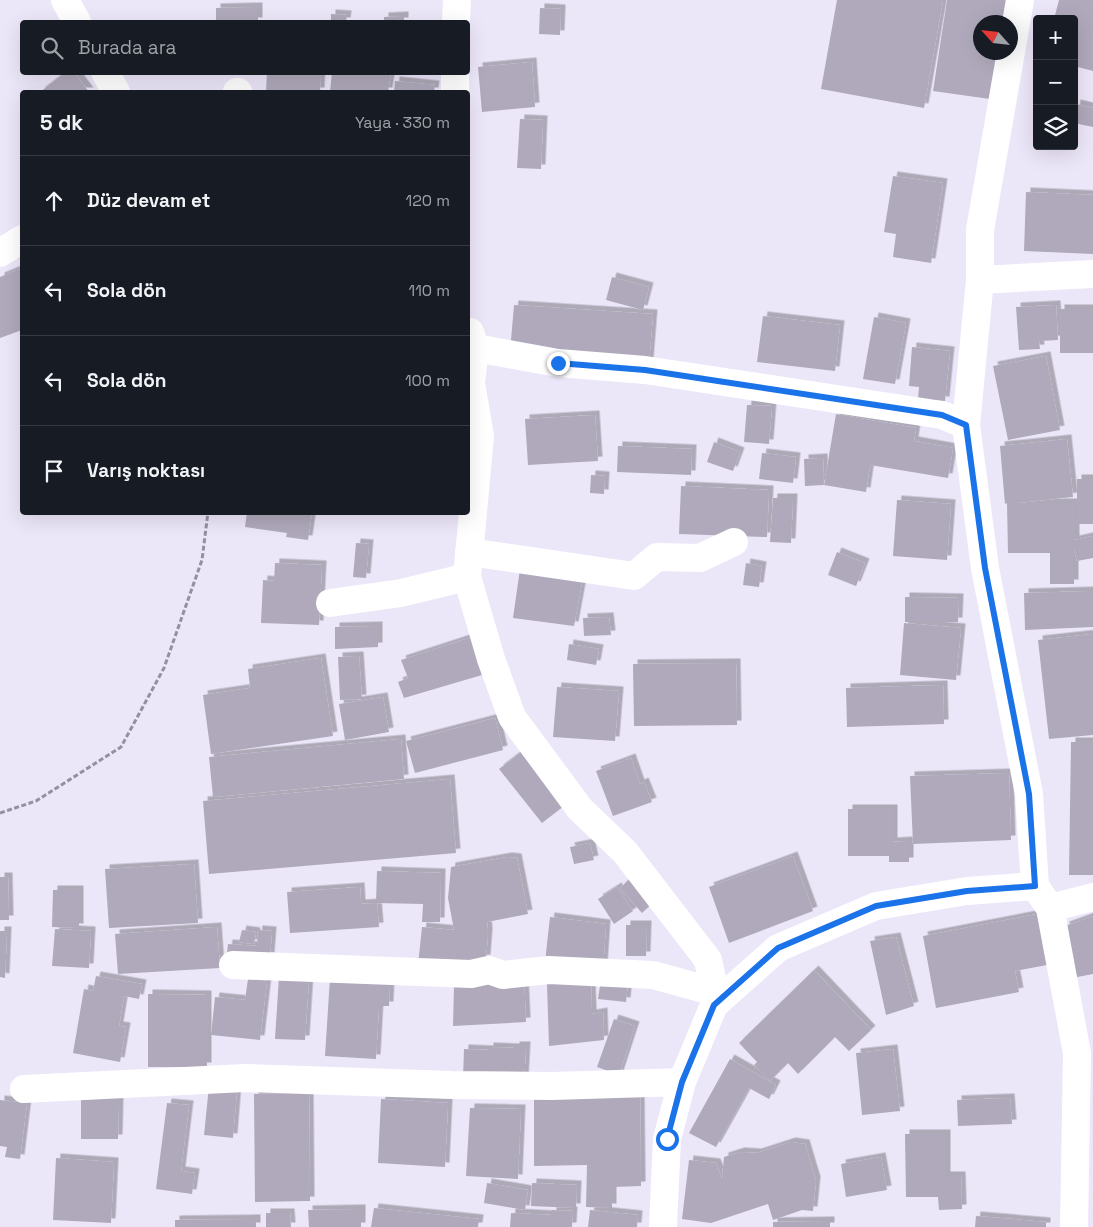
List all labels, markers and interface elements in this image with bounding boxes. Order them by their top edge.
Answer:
north arrow [973,15,1018,60]
map controls [1033,15,1078,150]
button: + [1033,15,1078,60]
search box [20,20,470,75]
icon: search [38,34,66,62]
text: Burada ara [78,35,176,60]
button: − [1033,60,1078,105]
button: layers [1033,105,1078,150]
text: 5 dk [40,109,83,136]
text: Yaya · 330 m [355,112,450,133]
icon: ahead [40,187,68,215]
text: Düz devam et [87,188,210,213]
text: 120 m [406,190,450,211]
icon: left [40,277,68,305]
text: Sola dön [87,278,166,303]
text: 110 m [408,280,450,301]
route end [547,352,570,375]
icon: left [40,367,68,395]
text: Sola dön [87,368,166,393]
text: 100 m [405,370,450,391]
icon: arrive [40,457,68,485]
text: Varış noktası [87,458,205,483]
route start [656,1128,679,1151]

